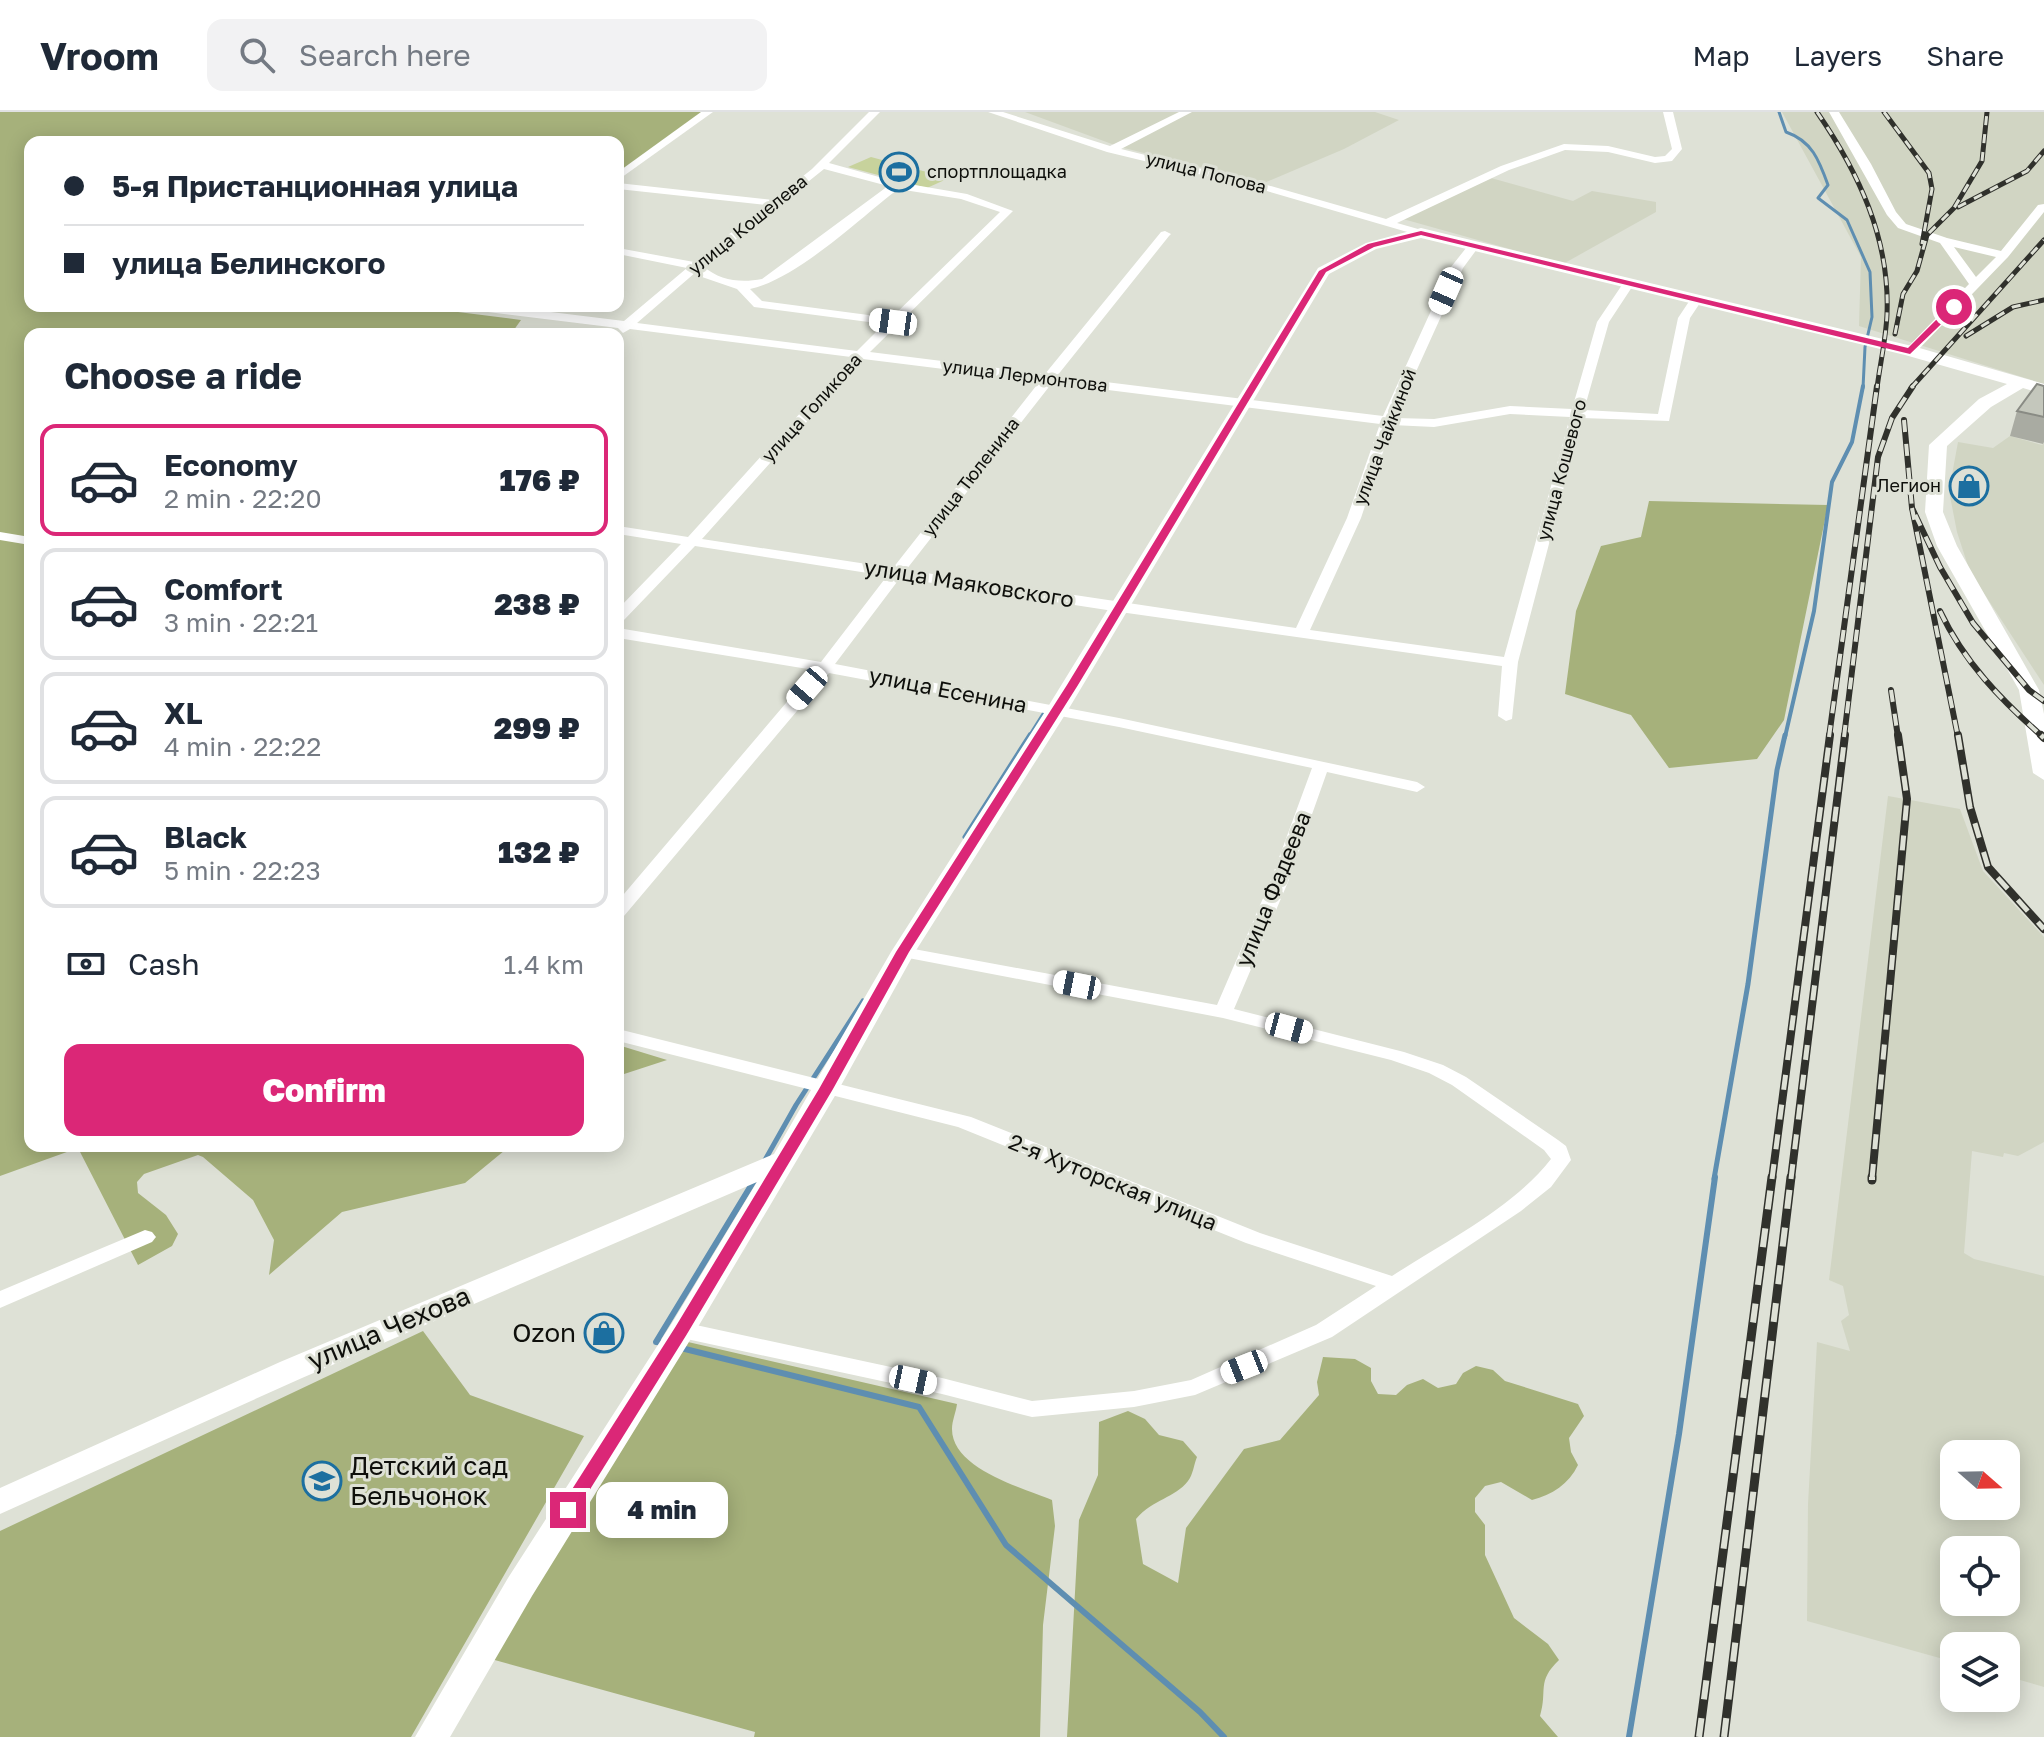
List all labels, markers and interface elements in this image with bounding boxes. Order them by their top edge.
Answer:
search box [207,19,767,91]
text: Vroom [40,33,159,78]
icon: search [235,33,279,77]
text: Search here [299,37,471,73]
text: Map [1692,39,1750,72]
text: Layers [1794,39,1882,72]
text: Share [1926,39,2004,72]
street label: улица Попова [1144,146,1269,198]
sports icon: спортплощадка [878,151,920,193]
place label: спортплощадка [927,160,1067,182]
text: 5-я Пристанционная улица [112,168,518,204]
street label: улица Кошелева [684,170,811,279]
text: улица Белинского [112,245,385,281]
car [1425,264,1467,318]
route start [1936,289,1972,325]
car [868,307,918,337]
street label: улица Голикова [757,348,866,466]
text: Choose a ride [64,354,302,397]
street label: улица Лермонтова [941,354,1109,396]
street label: улица Чайкиной [1348,365,1420,508]
street label: улица Кошевого [1532,397,1590,543]
street label: улица Тюленина [917,413,1023,540]
icon: car [68,444,140,516]
text: Economy [164,447,298,483]
text: 176 ₽ [500,462,580,498]
shop icon: Легион [1948,465,1990,507]
place label: Легион [1877,474,1941,496]
text: 2 min · 22:20 [164,483,322,514]
street label: улица Маяковского [862,553,1076,612]
icon: car [68,568,140,640]
text: Comfort [164,571,283,607]
text: 238 ₽ [494,586,580,622]
text: 3 min · 22:21 [164,607,318,638]
street label: улица Есенина [867,661,1030,718]
car [782,662,832,714]
icon: car [68,692,140,764]
text: XL [164,695,203,731]
text: 299 ₽ [494,710,580,746]
text: 4 min · 22:22 [164,731,321,762]
street label: улица Фадеева [1229,807,1316,970]
icon: car [68,816,140,888]
text: Black [164,819,247,855]
text: 132 ₽ [498,834,580,870]
text: 5 min · 22:23 [164,855,321,886]
icon: cash [64,942,108,986]
text: Cash [128,946,200,982]
text: 1.4 km [504,949,584,980]
car [1051,969,1103,1001]
car [1263,1010,1315,1046]
button: Confirm [64,1044,584,1136]
street label: 2-я Хуторская улица [1005,1127,1221,1236]
street label: улица Чехова [303,1279,475,1376]
shop icon: Ozon [583,1312,625,1354]
place label: Ozon [512,1317,576,1348]
car [1217,1347,1271,1387]
car [887,1363,939,1397]
north arrow [1940,1440,2020,1520]
map controls [1940,1440,2020,1712]
place label: Детский сад Бельчонок [350,1450,508,1511]
school or university icon: Детский сад Бельчонок [301,1460,343,1502]
callout: 4 min [596,1482,728,1538]
route end [550,1492,586,1528]
text: 4 min [628,1494,696,1525]
button: locate [1940,1536,2020,1616]
button: layers [1940,1632,2020,1712]

